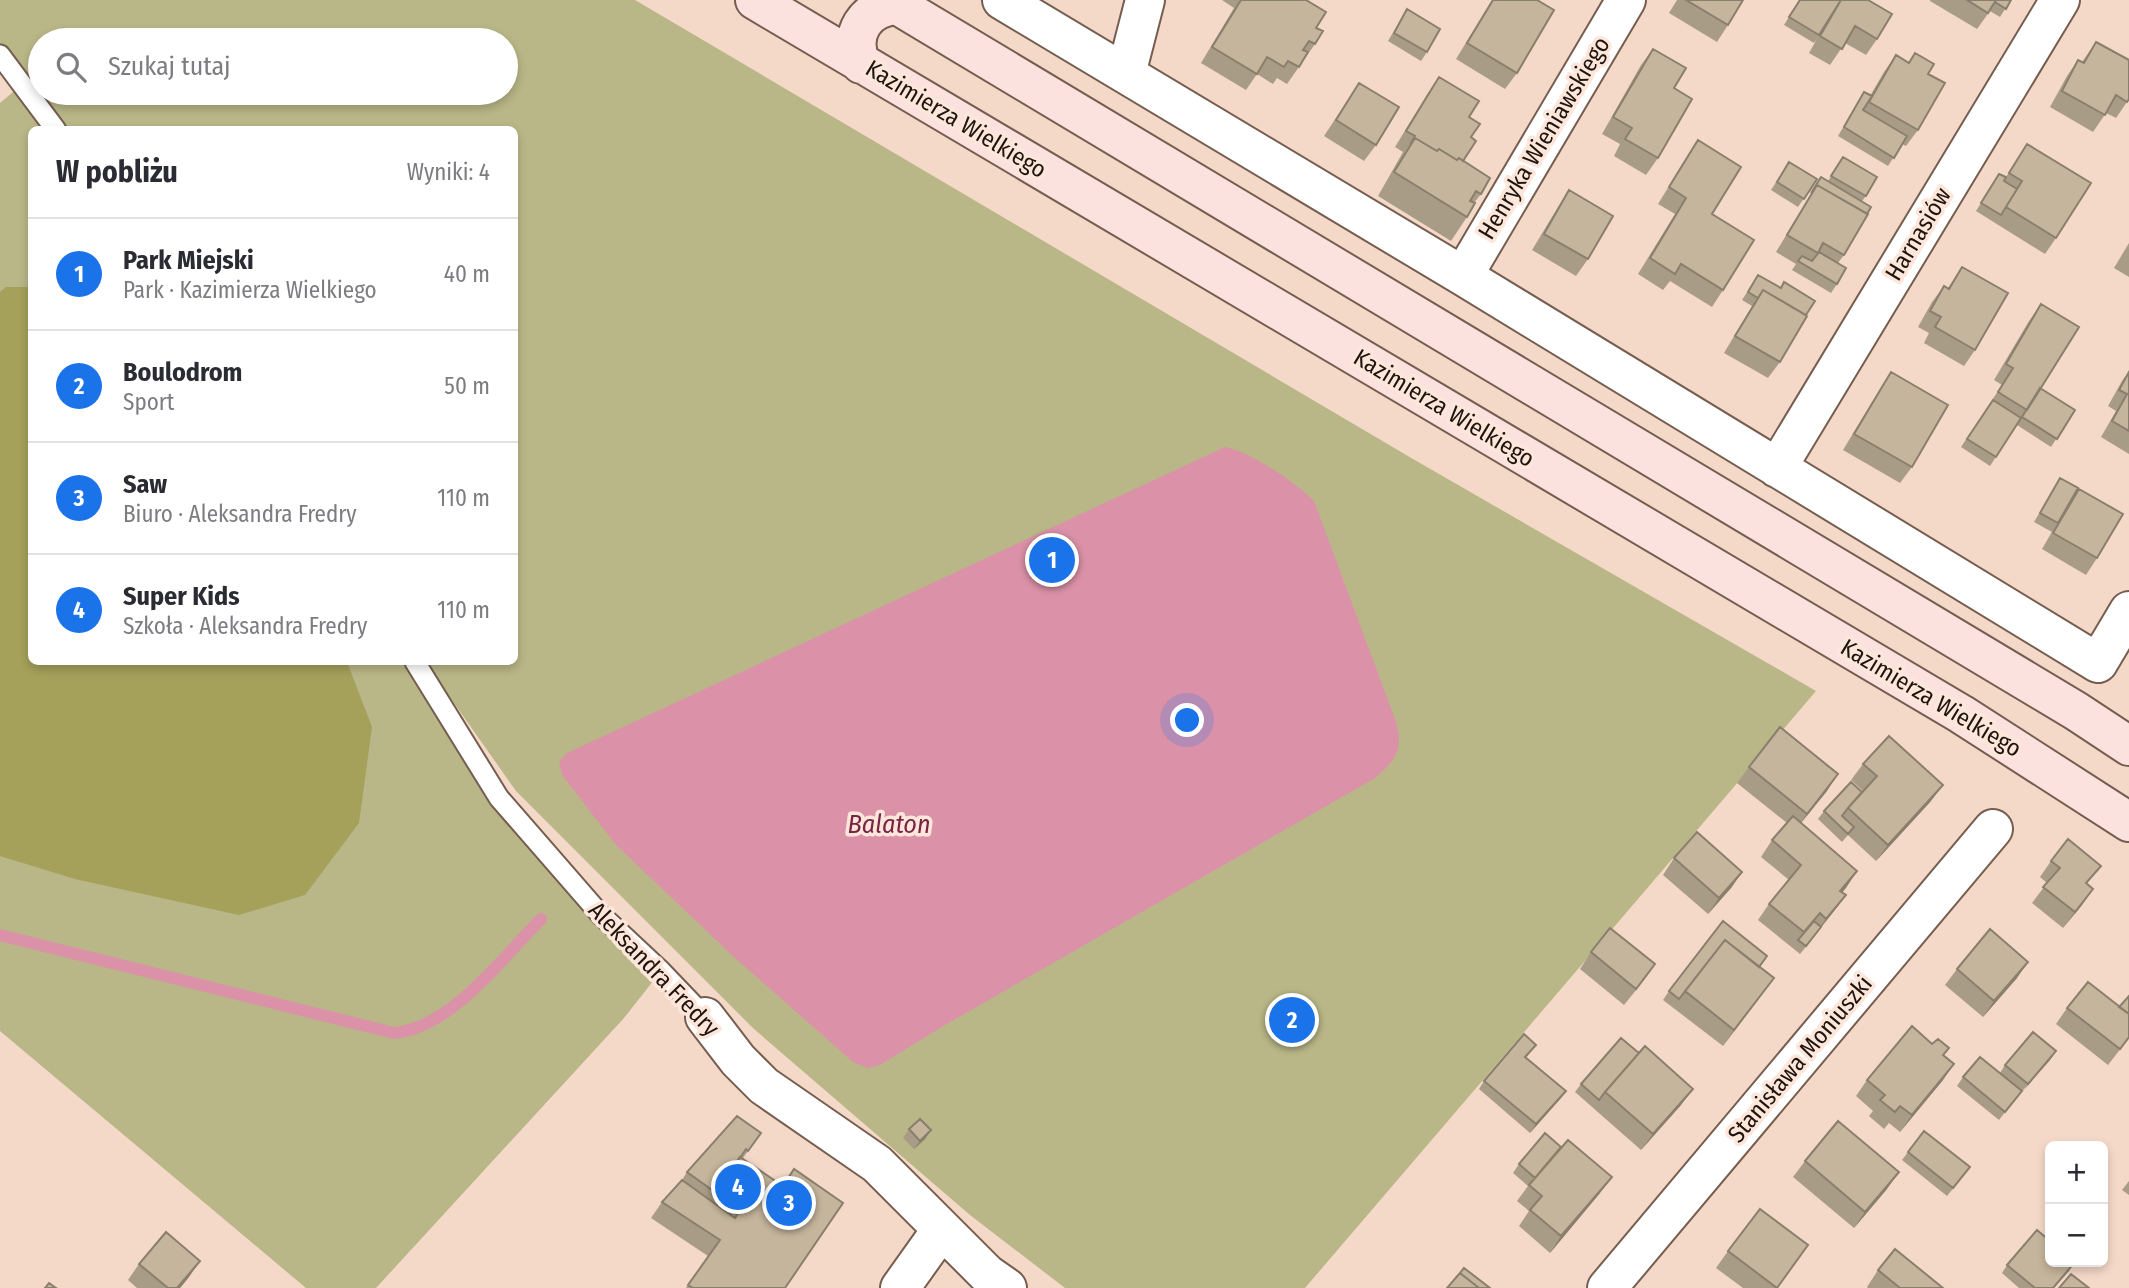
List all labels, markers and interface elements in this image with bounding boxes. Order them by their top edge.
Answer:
search box [28,28,518,105]
street label: Henryka Wieniawskiego [1472,32,1616,244]
icon: search [52,48,90,86]
text: Szukaj tutaj [108,51,231,82]
street label: Kazimierza Wielkiego [861,54,1051,184]
text: W pobliżu [56,154,178,190]
text: Wyniki: 4 [407,158,490,186]
street label: Harnasiów [1879,182,1957,286]
text: Park Miejski [123,245,254,276]
text: 1 [74,260,84,288]
text: 40 m [444,260,490,288]
text: Park · Kazimierza Wielkiego [123,276,377,304]
street label: Kazimierza Wielkiego [1349,343,1539,473]
text: Boulodrom [123,357,242,388]
text: 2 [74,372,84,400]
text: 50 m [444,372,490,400]
text: Sport [123,388,174,416]
text: Saw [123,469,167,500]
text: 3 [74,484,84,512]
text: 110 m [437,484,490,512]
text: Biuro · Aleksandra Fredry [123,500,357,528]
pin: 1 [1029,534,1075,586]
text: Super Kids [123,581,240,612]
text: 4 [73,596,85,624]
text: 110 m [437,596,490,624]
text: Szkoła · Aleksandra Fredry [123,612,367,640]
street label: Kazimierza Wielkiego [1836,633,2026,763]
your location [1170,703,1204,737]
water label: Balaton [847,809,931,840]
street label: Aleksandra Fredry [583,896,725,1042]
street label: Stanisława Moniuszki [1722,970,1878,1148]
pin: 2 [1269,994,1315,1046]
map controls [2045,1141,2108,1267]
button: + [2045,1141,2108,1204]
pin: 4 [715,1161,761,1213]
pin: 3 [766,1177,812,1229]
button: − [2045,1204,2108,1267]

